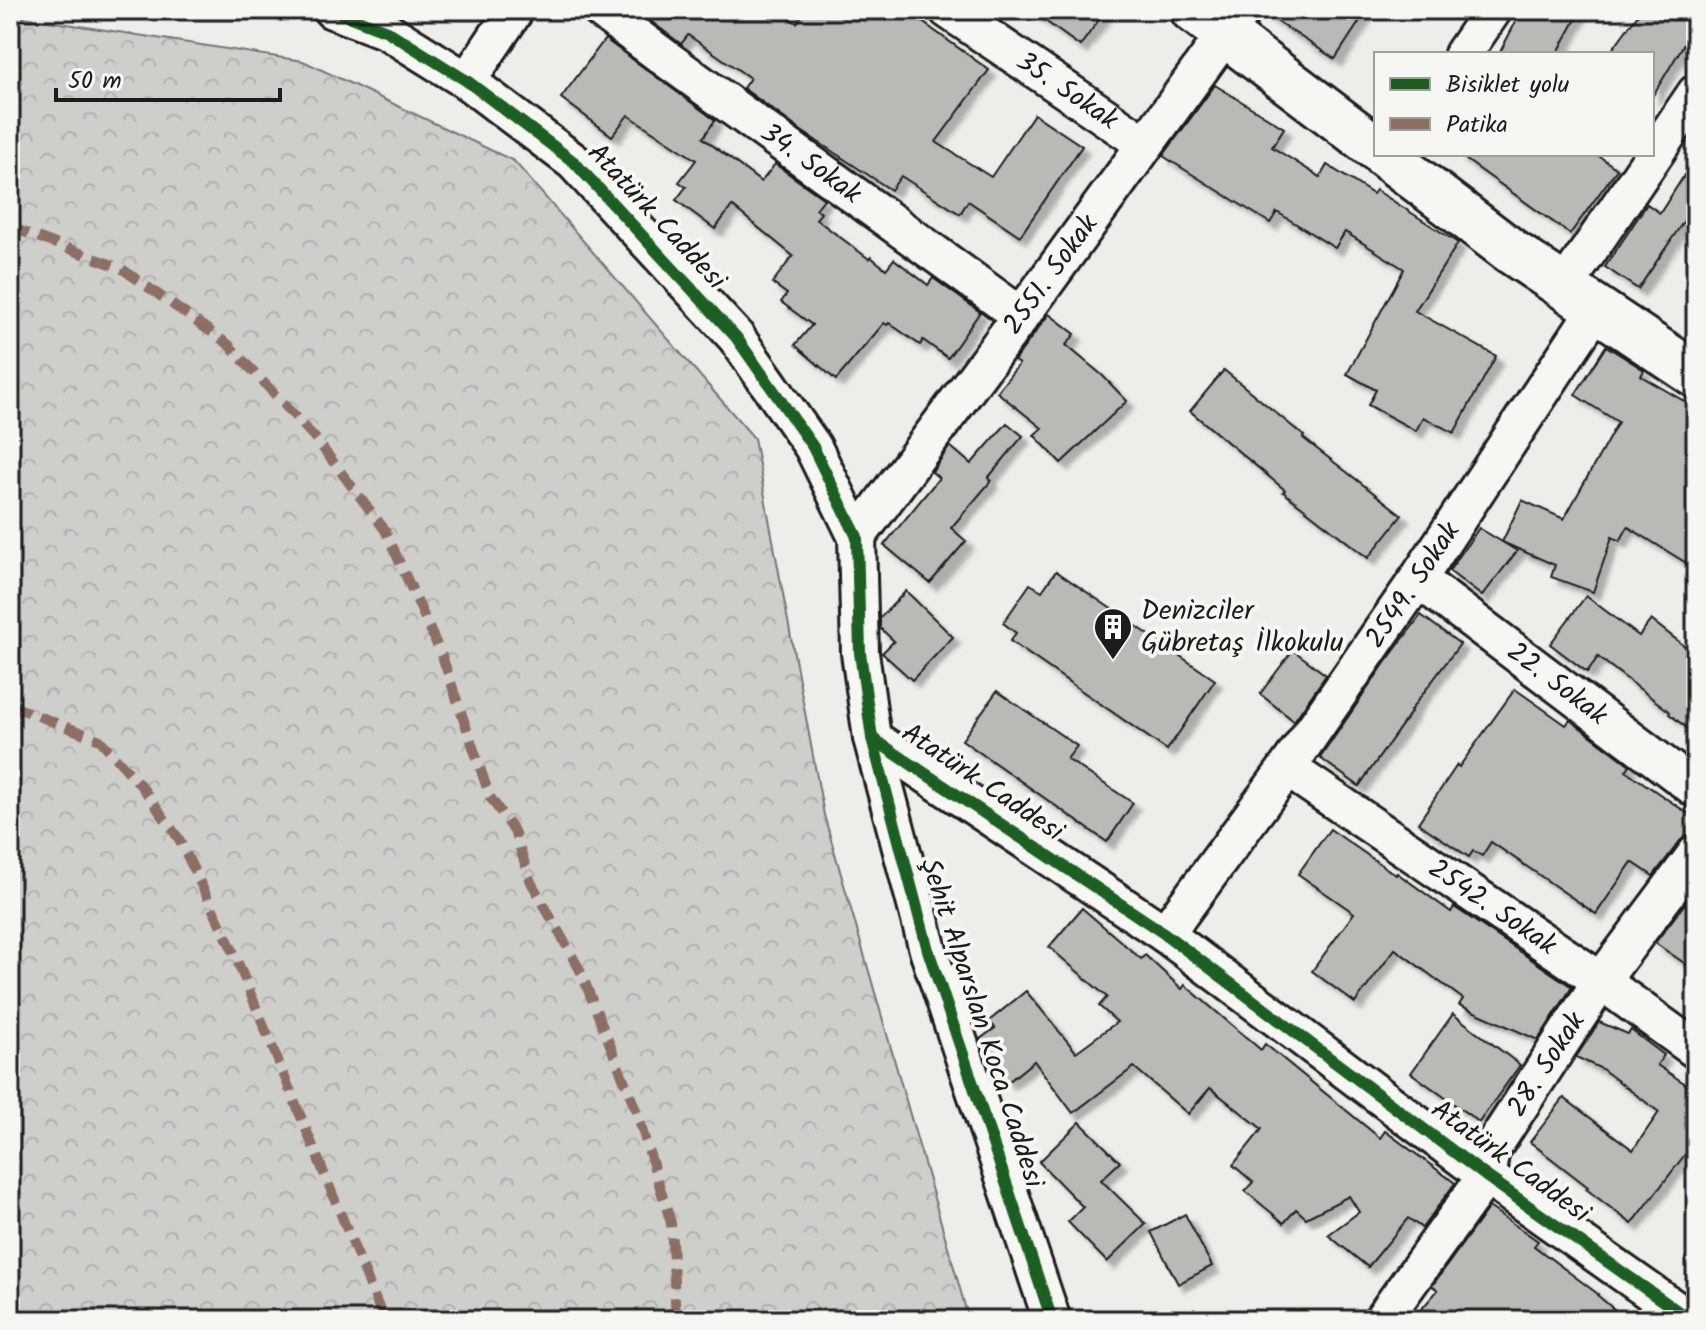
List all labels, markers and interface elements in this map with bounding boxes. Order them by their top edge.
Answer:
street label: 35. Sokak [1006,40,1128,143]
scale bar [56,52,280,102]
legend [1374,52,1654,156]
text: 50 m [68,62,122,101]
text: Bisiklet yolu [1446,66,1570,105]
text: Patika [1446,106,1508,145]
street label: 34. Sokak [750,111,872,216]
street label: Atatürk Caddesi [575,133,737,302]
street label: 2551. Sokak [991,204,1111,345]
street label: 2549. Sokak [1354,512,1473,658]
place label: Denizciler Gübretaş İlkokulu [1141,589,1344,666]
building icon: Denizciler Gübretaş İlkokulu [1092,606,1134,661]
street label: 22. Sokak [1496,631,1618,738]
street label: Atatürk Caddesi [892,712,1074,855]
street label: 2542. Sokak [1418,847,1567,968]
street label: Şehit Alparslan Koca Caddesi [906,852,1056,1195]
street label: 28. Sokak [1496,1002,1598,1126]
street label: Atatürk Caddesi [1421,1089,1600,1236]

